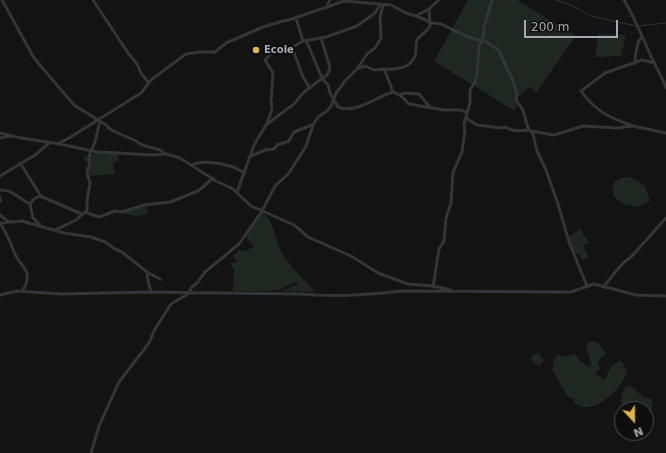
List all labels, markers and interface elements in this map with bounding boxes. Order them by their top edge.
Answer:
scale bar [526,12,620,38]
text: 200 m [531,20,569,34]
place label: Ecole [264,44,294,56]
marker: Ecole [251,45,261,55]
north arrow [614,401,654,441]
text: N [632,424,645,439]

